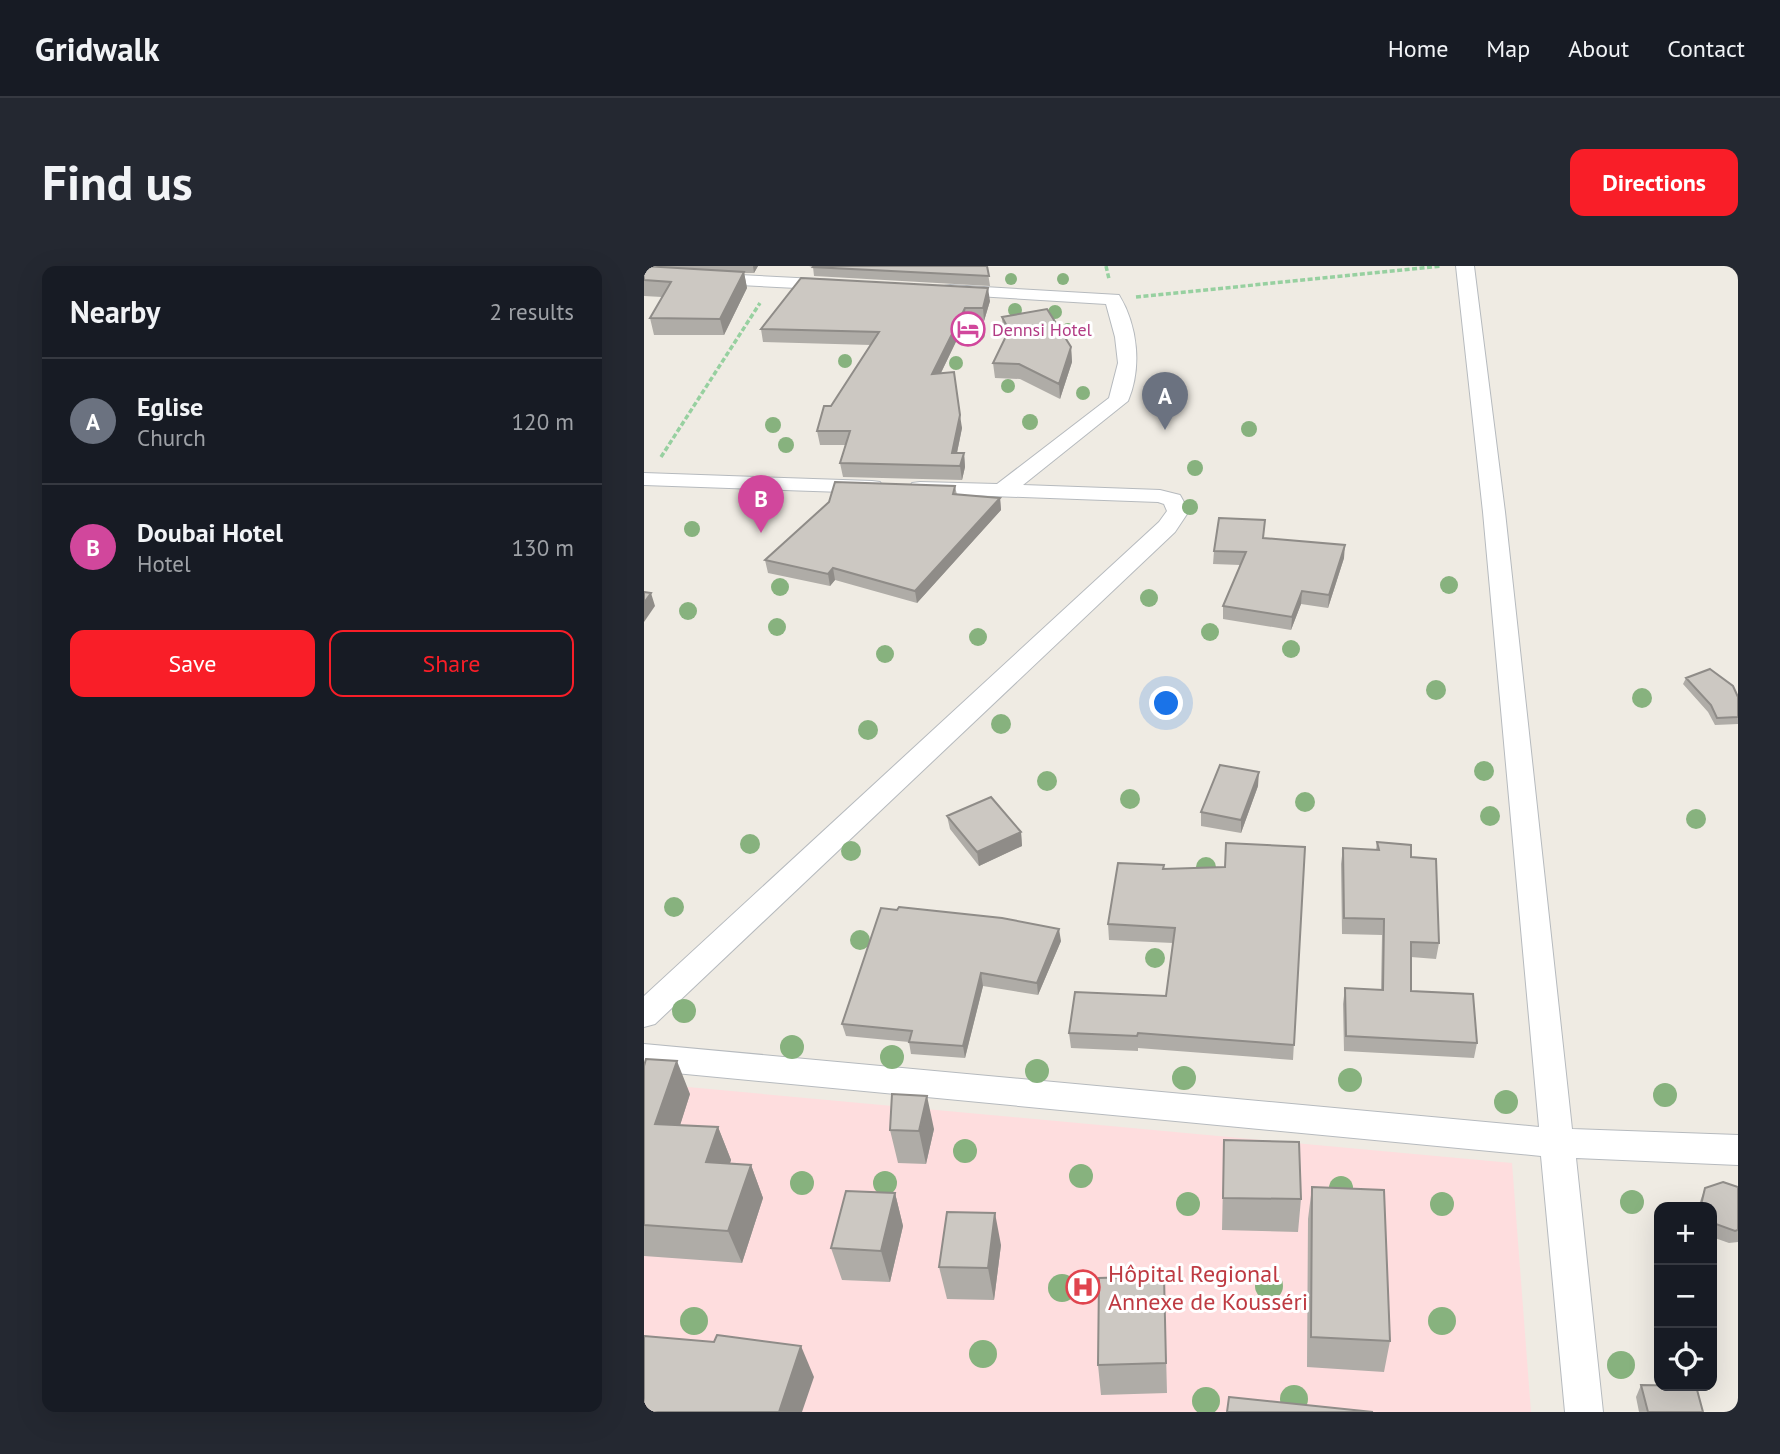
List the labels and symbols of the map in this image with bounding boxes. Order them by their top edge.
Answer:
hotel icon: Dennsi Hotel [949,310,987,348]
place label: Dennsi Hotel [992,318,1093,341]
pin: A [1142,372,1188,430]
pin: B [738,475,784,533]
your location [1149,686,1183,720]
place label: Hôpital Regional Annexe de Kousséri [1108,1258,1308,1317]
hospital icon: Hôpital Regional Annexe de Kousséri [1064,1268,1102,1306]

